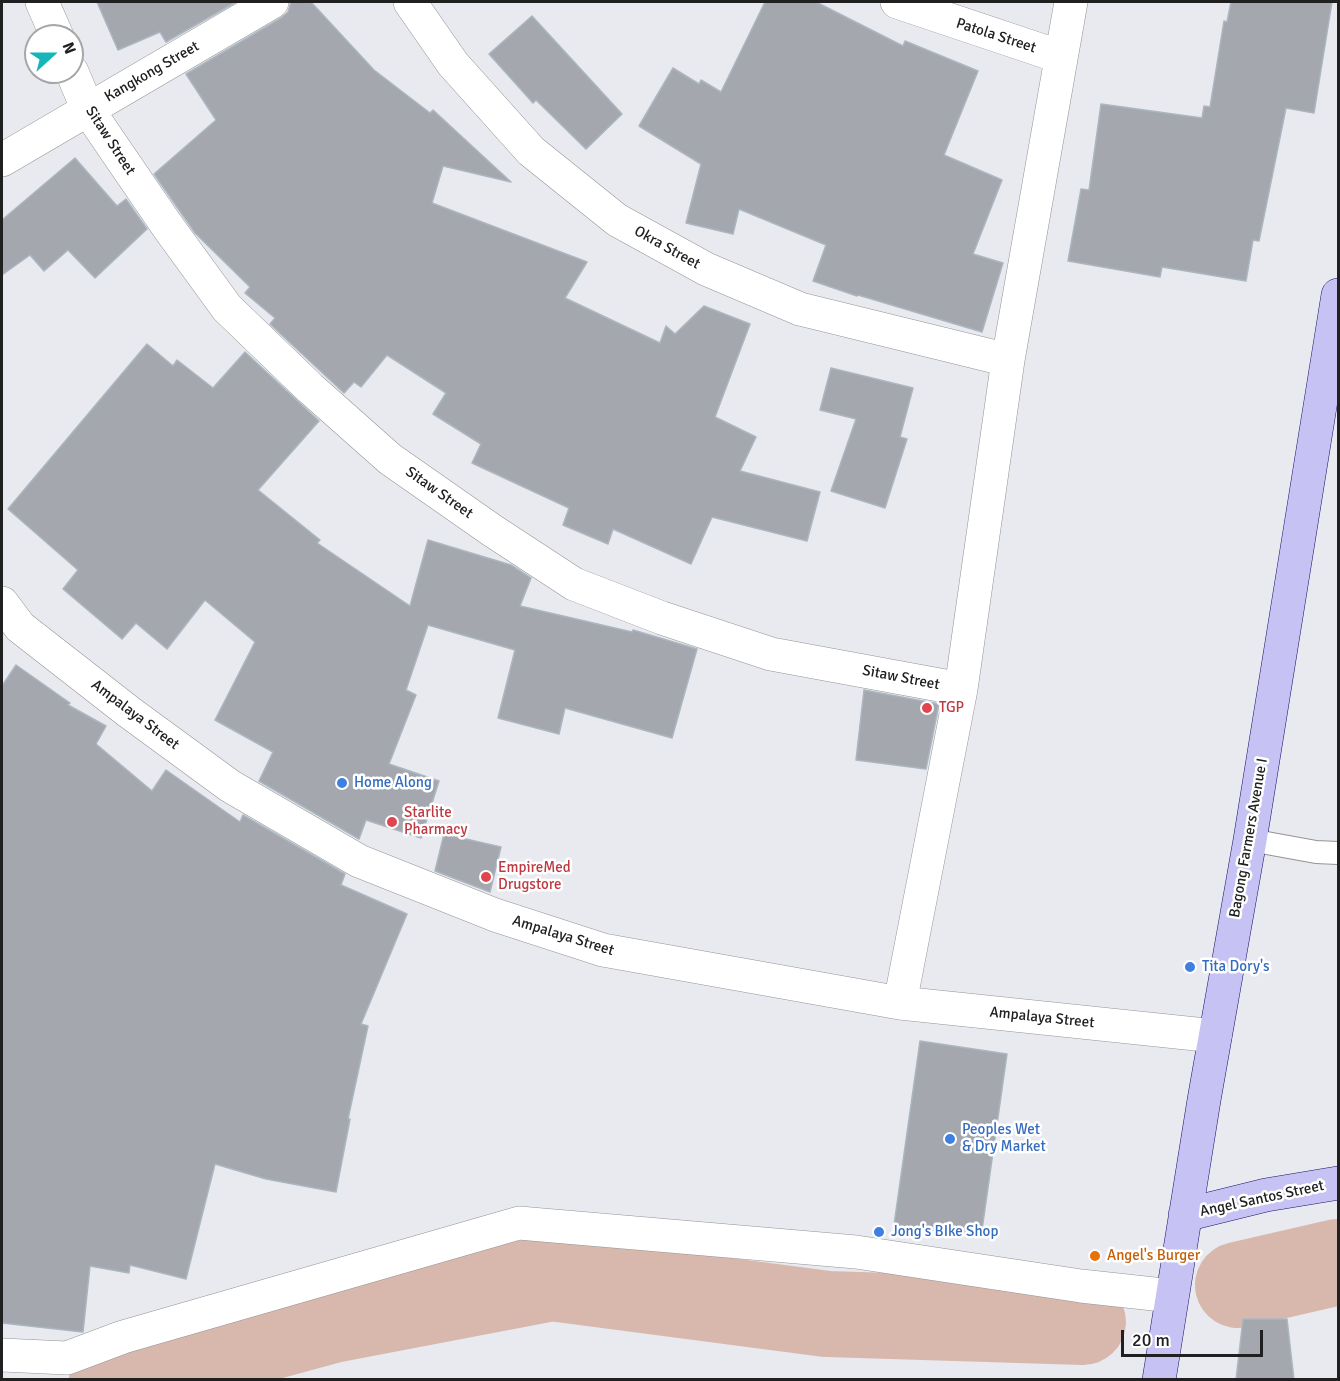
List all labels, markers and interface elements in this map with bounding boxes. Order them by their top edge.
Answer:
street label: Patola Street [954,15,1038,57]
north arrow [24,24,84,84]
street label: Kangkong Street [102,38,202,106]
text: N [58,39,80,57]
street label: Sitaw Street [81,103,139,179]
street label: Okra Street [631,222,703,274]
street label: Sitaw Street [402,463,476,523]
street label: Sitaw Street [861,662,941,694]
street label: Ampalaya Street [88,676,182,754]
place label: TGP [939,699,964,717]
marker: TGP [920,701,934,715]
street label: Bagong Farmers Avenue I [1226,757,1272,919]
place label: Home Along [354,774,432,792]
marker: Home Along [335,776,349,790]
place label: Starlite Pharmacy [404,804,467,839]
marker: Starlite Pharmacy [385,815,399,829]
place label: EmpireMed Drugstore [498,859,571,894]
marker: EmpireMed Drugstore [479,870,493,884]
street label: Ampalaya Street [510,912,616,960]
place label: Tita Dory's [1202,958,1270,976]
marker: Tita Dory's [1183,960,1197,974]
street label: Ampalaya Street [989,1004,1095,1032]
place label: Peoples Wet & Dry Market [962,1121,1046,1156]
marker: Peoples Wet & Dry Market [943,1132,957,1146]
street label: Angel Santos Street [1198,1177,1326,1221]
place label: Jong's BIke Shop [891,1223,998,1241]
marker: Jong's BIke Shop [872,1225,886,1239]
place label: Angel's Burger [1107,1247,1200,1265]
marker: Angel's Burger [1088,1249,1102,1263]
scale bar [1124,1318,1266,1356]
text: 20 m [1132,1329,1170,1351]

